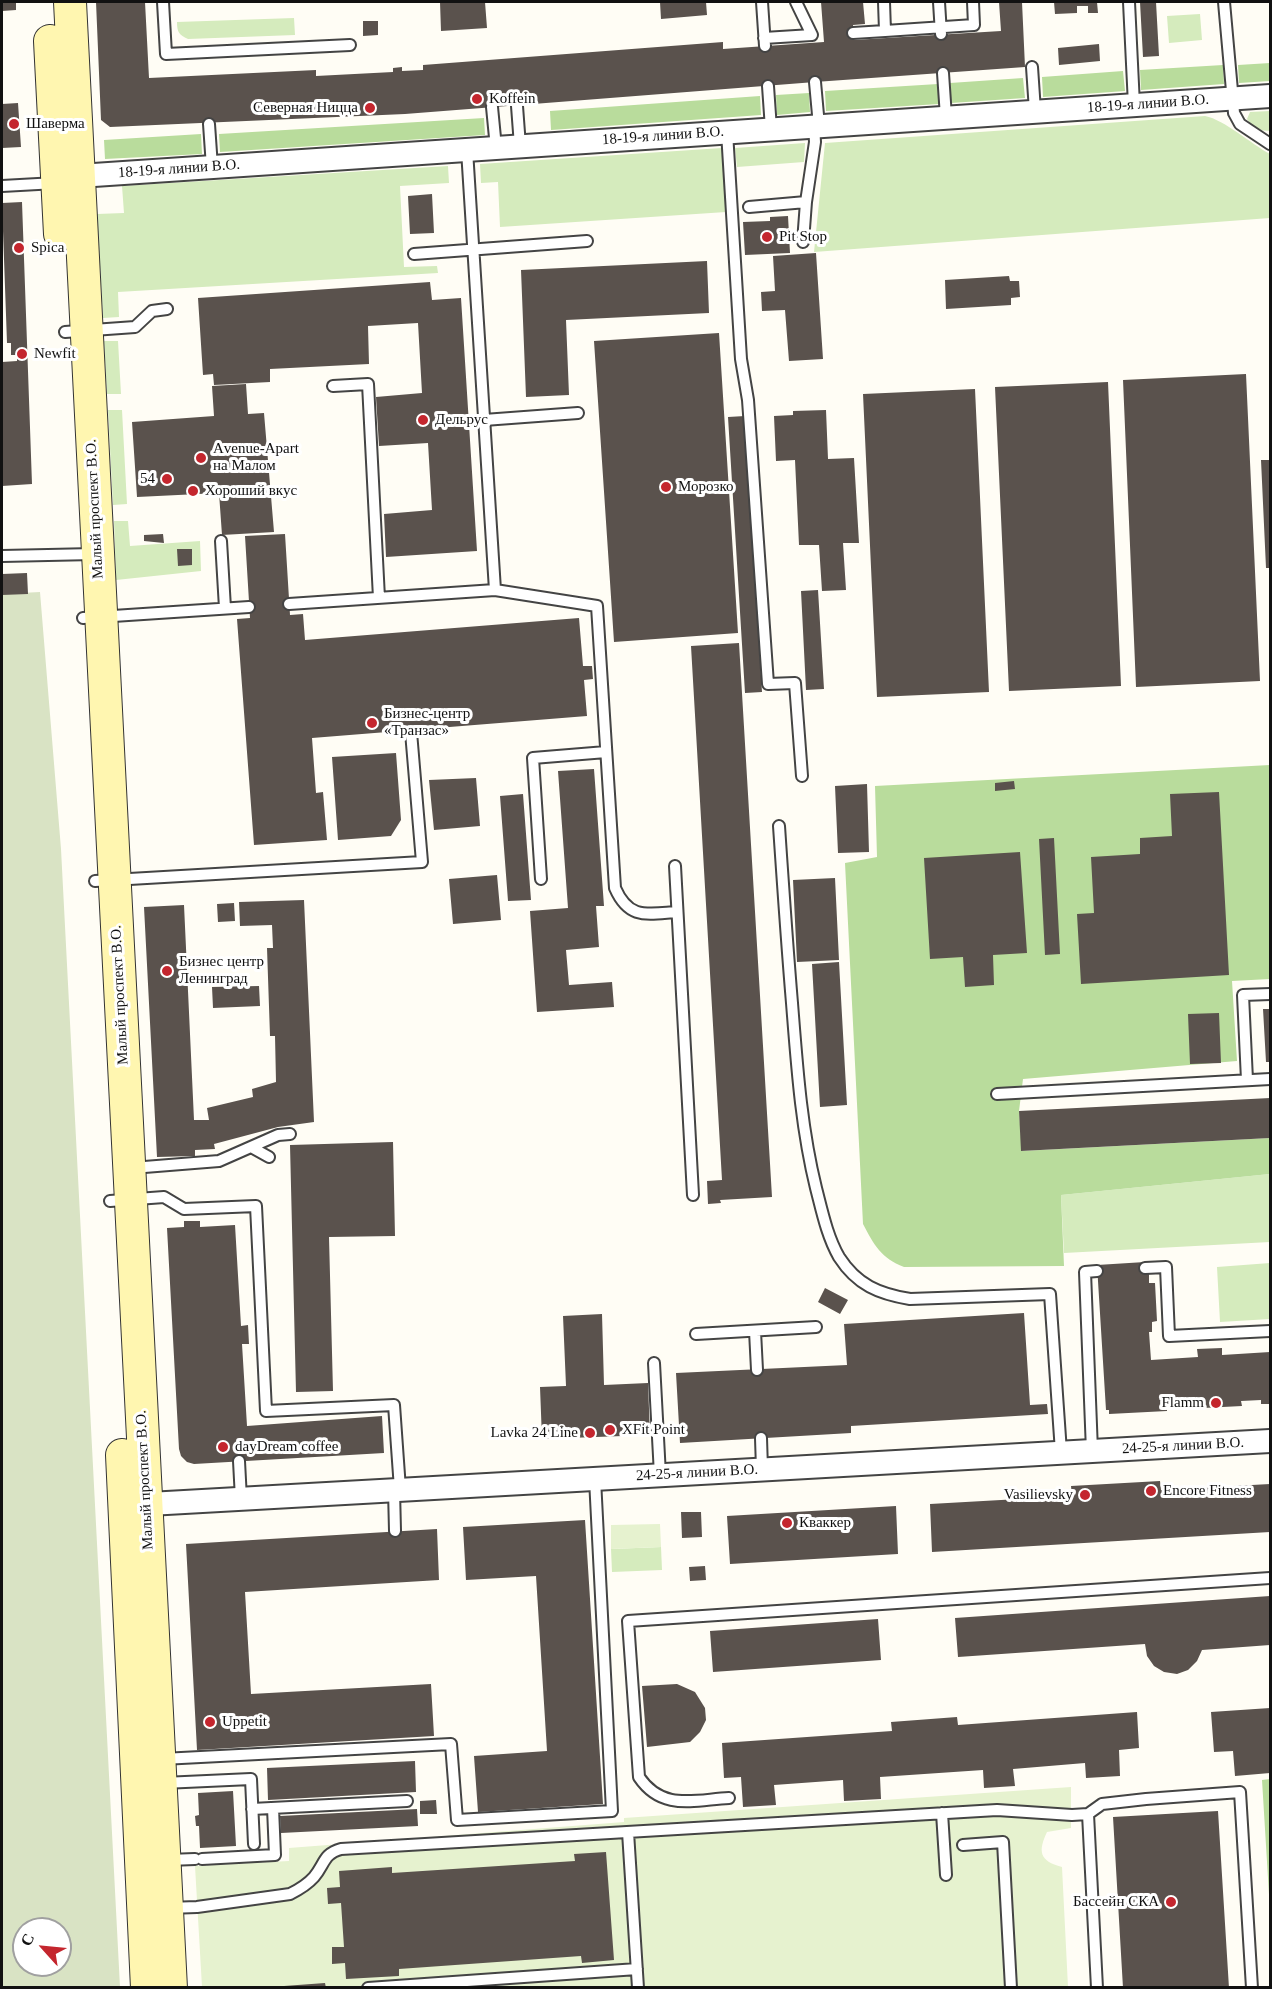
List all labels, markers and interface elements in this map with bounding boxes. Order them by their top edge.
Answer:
place label: Koffein [489,90,535,108]
street label: 18-19-я линии В.О. [1086,91,1210,117]
marker: Koffein [470,92,484,106]
place label: Северная Ницца [253,99,358,117]
marker: Северная Ницца [363,101,377,115]
place label: Шаверма [26,115,85,133]
marker: Шаверма [7,117,21,131]
street label: 18-19-я линии В.О. [601,123,725,149]
street label: 18-19-я линии В.О. [117,156,241,182]
place label: Pit Stop [779,228,827,246]
marker: Pit Stop [760,230,774,244]
place label: Spica [31,239,64,257]
marker: Spica [12,241,26,255]
place label: Newfit [34,345,76,363]
marker: Newfit [15,347,29,361]
place label: Дельрус [435,411,488,429]
marker: Дельрус [416,413,430,427]
street label: Малый проспект В.О. [82,439,108,579]
place label: Аvenue-Apart на Малом [213,440,299,475]
marker: Аvenue-Apart на Малом [194,451,208,465]
place label: 54 [140,470,155,488]
marker: 54 [160,472,174,486]
place label: Морозко [678,478,733,496]
marker: Морозко [659,480,673,494]
place label: Хороший вкус [205,482,297,500]
marker: Хороший вкус [186,484,200,498]
place label: Бизнес-центр «Транзас» [384,705,470,740]
marker: Бизнес-центр «Транзас» [365,716,379,730]
street label: Малый проспект В.О. [107,925,133,1065]
place label: Бизнес центр Ленинград [179,953,264,988]
marker: Бизнес центр Ленинград [160,964,174,978]
place label: Flamm [1161,1394,1204,1412]
marker: Flamm [1209,1396,1223,1410]
street label: Малый проспект В.О. [132,1410,158,1550]
place label: XFit Point [622,1421,685,1439]
marker: XFit Point [603,1423,617,1437]
place label: Lavka 24 Line [491,1424,578,1442]
marker: Lavka 24 Line [583,1426,597,1440]
street label: 24-25-я линии В.О. [1121,1434,1245,1458]
place label: dayDream coffee [235,1438,338,1456]
marker: dayDream coffee [216,1440,230,1454]
street label: 24-25-я линии В.О. [635,1461,759,1485]
place label: Encore Fitness [1163,1482,1252,1500]
marker: Encore Fitness [1144,1484,1158,1498]
place label: Vasilievsky [1004,1486,1073,1504]
marker: Vasilievsky [1078,1488,1092,1502]
place label: Кваккер [799,1514,851,1532]
marker: Кваккер [780,1516,794,1530]
place label: Uppetit [222,1713,267,1731]
marker: Uppetit [203,1715,217,1729]
place label: Бассейн СКА [1073,1893,1159,1911]
marker: Бассейн СКА [1164,1895,1178,1909]
north arrow [12,1917,72,1977]
text: С [17,1930,37,1949]

